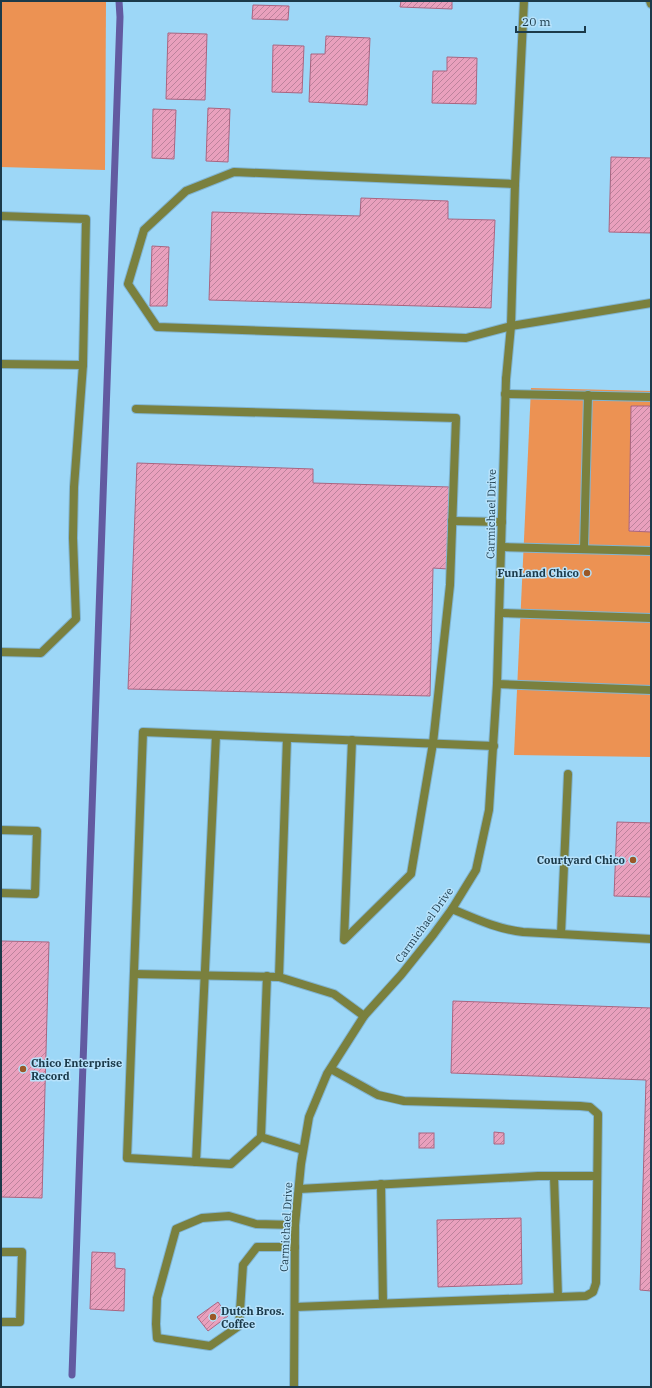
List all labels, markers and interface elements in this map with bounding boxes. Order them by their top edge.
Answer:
scale bar [516,8,585,34]
text: 20 m [522,14,551,29]
street label: Carmichael Drive [483,469,499,559]
place label: FunLand Chico [497,566,579,580]
marker: FunLand Chico [582,568,592,578]
place label: Courtyard Chico [537,853,625,867]
marker: Courtyard Chico [628,855,638,865]
street label: Carmichael Drive [392,884,456,965]
place label: Chico Enterprise Record [31,1056,122,1083]
marker: Chico Enterprise Record [18,1064,28,1074]
street label: Carmichael Drive [277,1182,295,1272]
place label: Dutch Bros. Coffee [221,1304,284,1331]
marker: Dutch Bros. Coffee [208,1312,218,1322]

